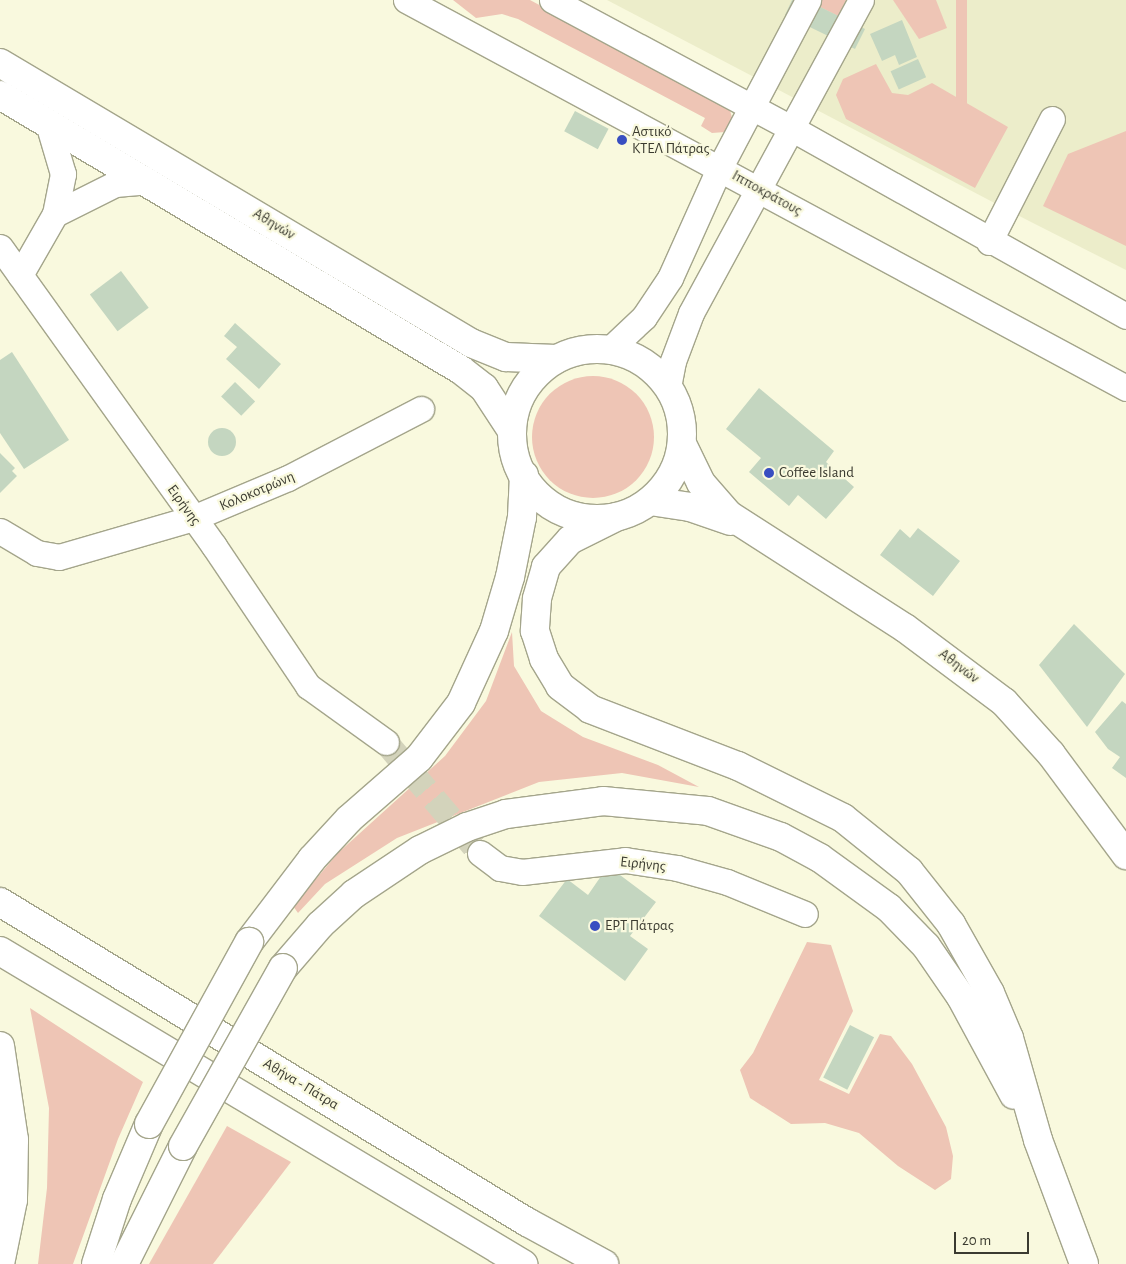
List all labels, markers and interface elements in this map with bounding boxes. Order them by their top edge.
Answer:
place label: Αστικό ΚΤΕΛ Πάτρας [632,122,709,157]
marker: Αστικό ΚΤΕΛ Πάτρας [616,134,628,146]
street label: Ιπποκράτους [729,166,805,220]
street label: Αθηνών [250,204,298,244]
place label: Coffee Island [779,464,854,482]
street label: Κολοκοτρώνη [217,467,297,515]
marker: Coffee Island [763,467,775,479]
street label: Ειρήνης [163,481,205,529]
street label: Αθηνών [935,645,983,687]
street label: Ειρήνης [619,853,667,875]
place label: ΕΡΤ Πάτρας [605,917,674,935]
marker: ΕΡΤ Πάτρας [589,920,601,932]
street label: Αθήνα - Πάτρα [260,1054,342,1114]
scale bar [956,1222,1031,1254]
text: 20 m [962,1233,991,1248]

